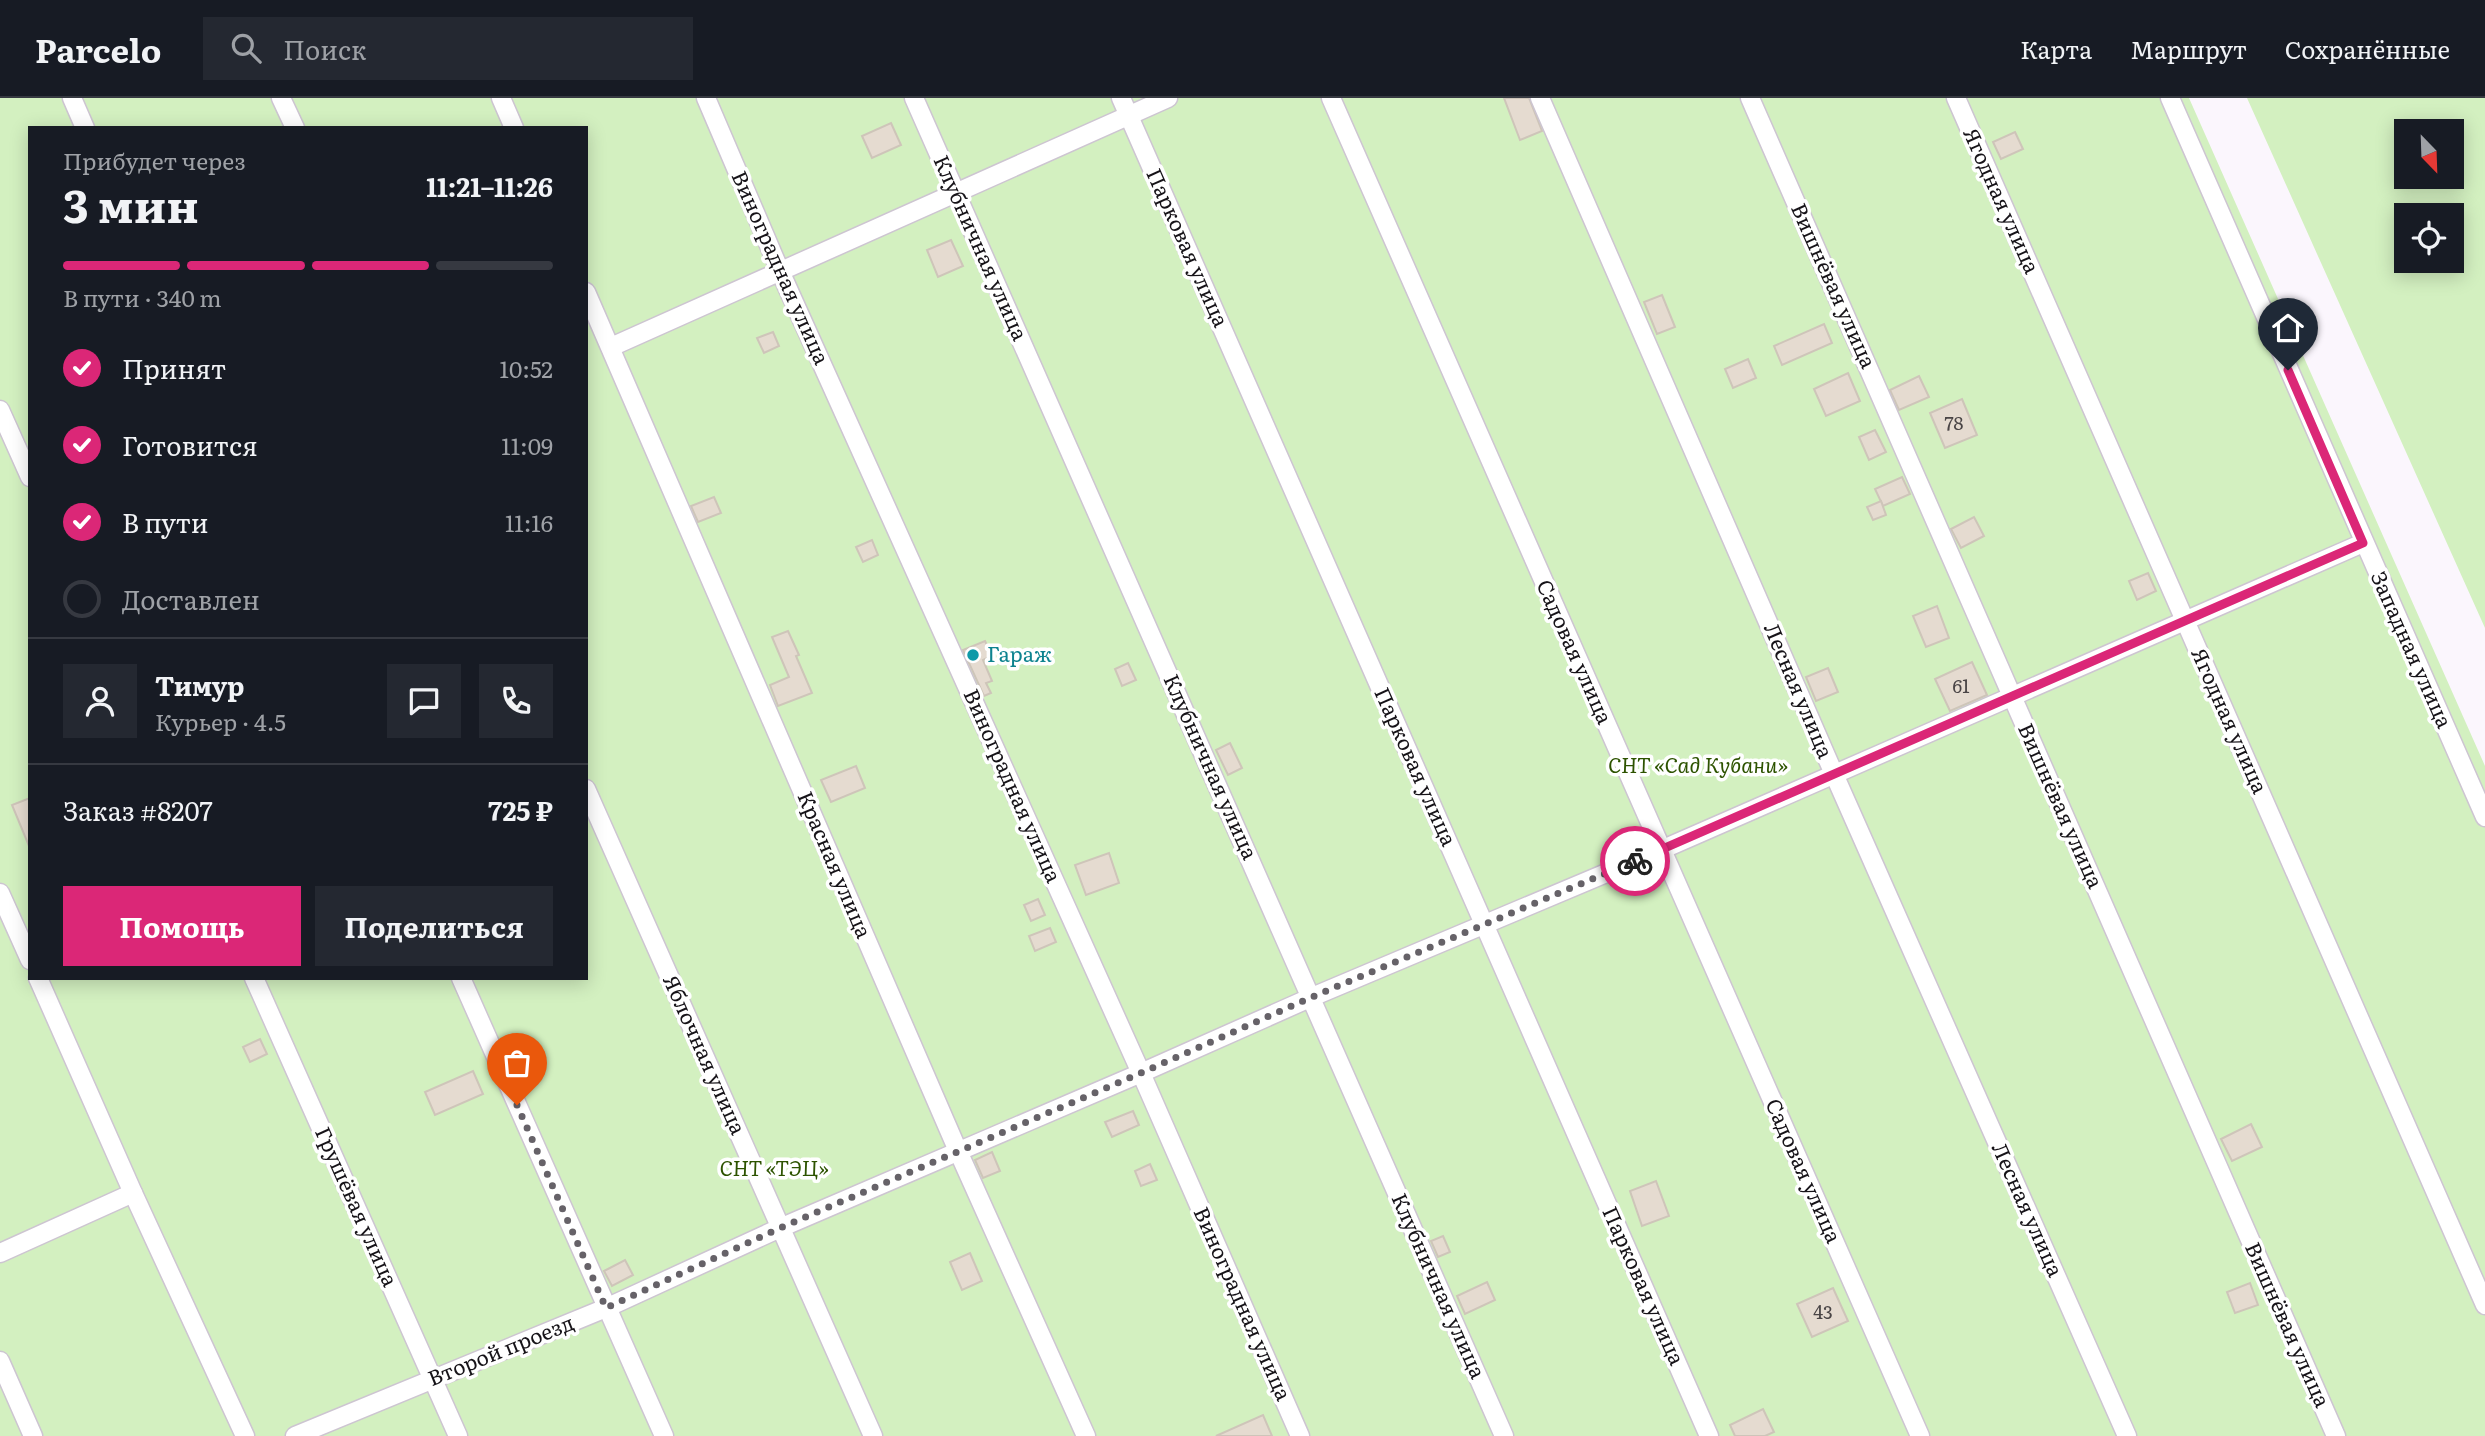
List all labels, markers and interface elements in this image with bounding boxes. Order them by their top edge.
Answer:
search box [203,17,693,80]
text: Parcelo [35,24,161,73]
icon: search [227,29,265,67]
text: Поиск [283,29,366,68]
text: Карта [2020,31,2092,66]
text: Маршрут [2130,31,2247,66]
text: Сохранённые [2285,31,2450,66]
north arrow [2394,119,2464,189]
map controls [2394,119,2464,273]
street label: Ягодная улица [1957,122,2050,278]
text: Прибудет через [63,143,246,177]
street label: Клубничная улица [927,149,1037,345]
street label: Парковая улица [1140,163,1238,332]
street label: Виноградная улица [726,165,839,369]
text: 11:21–11:26 [426,166,553,205]
text: 3 мин [63,169,199,237]
street label: Вишнёвая улица [1785,197,1886,373]
button: locate [2394,203,2464,273]
text: В пути · 340 m [63,280,222,314]
pin [2258,298,2318,370]
icon: home [2269,309,2307,347]
text: Принят [122,348,226,387]
icon: check [63,349,101,387]
text: 10:52 [500,351,553,385]
house number: 78 [1944,409,1964,436]
text: Готовится [122,425,258,464]
icon: check [63,426,101,464]
text: 11:09 [501,428,553,462]
text: В пути [122,502,209,541]
icon: check [63,503,101,541]
text: 11:16 [505,505,553,539]
street label: Западная улица [2365,566,2462,733]
street label: Садовая улица [1531,574,1622,729]
text: Доставлен [122,579,260,618]
street label: Лесная улица [1758,618,1843,763]
place label: Гараж [987,637,1052,668]
street label: Ягодная улица [2185,642,2278,798]
marker: Гараж [965,647,981,663]
button: person [63,664,137,738]
button: chat [387,664,461,738]
button: phone [479,664,553,738]
text: Тимур [155,665,244,704]
street label: Клубничная улица [1157,668,1267,864]
house number: 61 [1953,672,1970,699]
street label: Парковая улица [1368,682,1466,851]
street label: Виноградная улица [958,683,1071,887]
text: Курьер · 4.5 [155,704,286,738]
street label: Вишнёвая улица [2012,717,2113,893]
park label: СНТ «Сад Кубани» [1608,748,1788,779]
street label: Красная улица [791,786,881,943]
text: Заказ #8207 [63,790,213,829]
text: 725 ₽ [488,790,553,829]
courier [1600,826,1670,896]
icon: bike [1616,842,1654,880]
button: Помощь [63,886,301,966]
button: Поделиться [315,886,553,966]
street label: Яблочная улица [657,969,756,1140]
pin [487,1033,547,1105]
icon: bag [498,1044,536,1082]
street label: Садовая улица [1760,1093,1851,1248]
street label: Грушёвая улица [309,1121,408,1292]
street label: Лесная улица [1986,1137,2073,1282]
park label: СНТ «ТЭЦ» [720,1151,829,1182]
street label: Клубничная улица [1385,1187,1495,1383]
street label: Виноградная улица [1188,1201,1301,1405]
street label: Парковая улица [1596,1201,1694,1370]
street label: Вишнёвая улица [2239,1236,2340,1412]
house number: 43 [1813,1298,1833,1325]
street label: Второй проезд [422,1305,578,1392]

